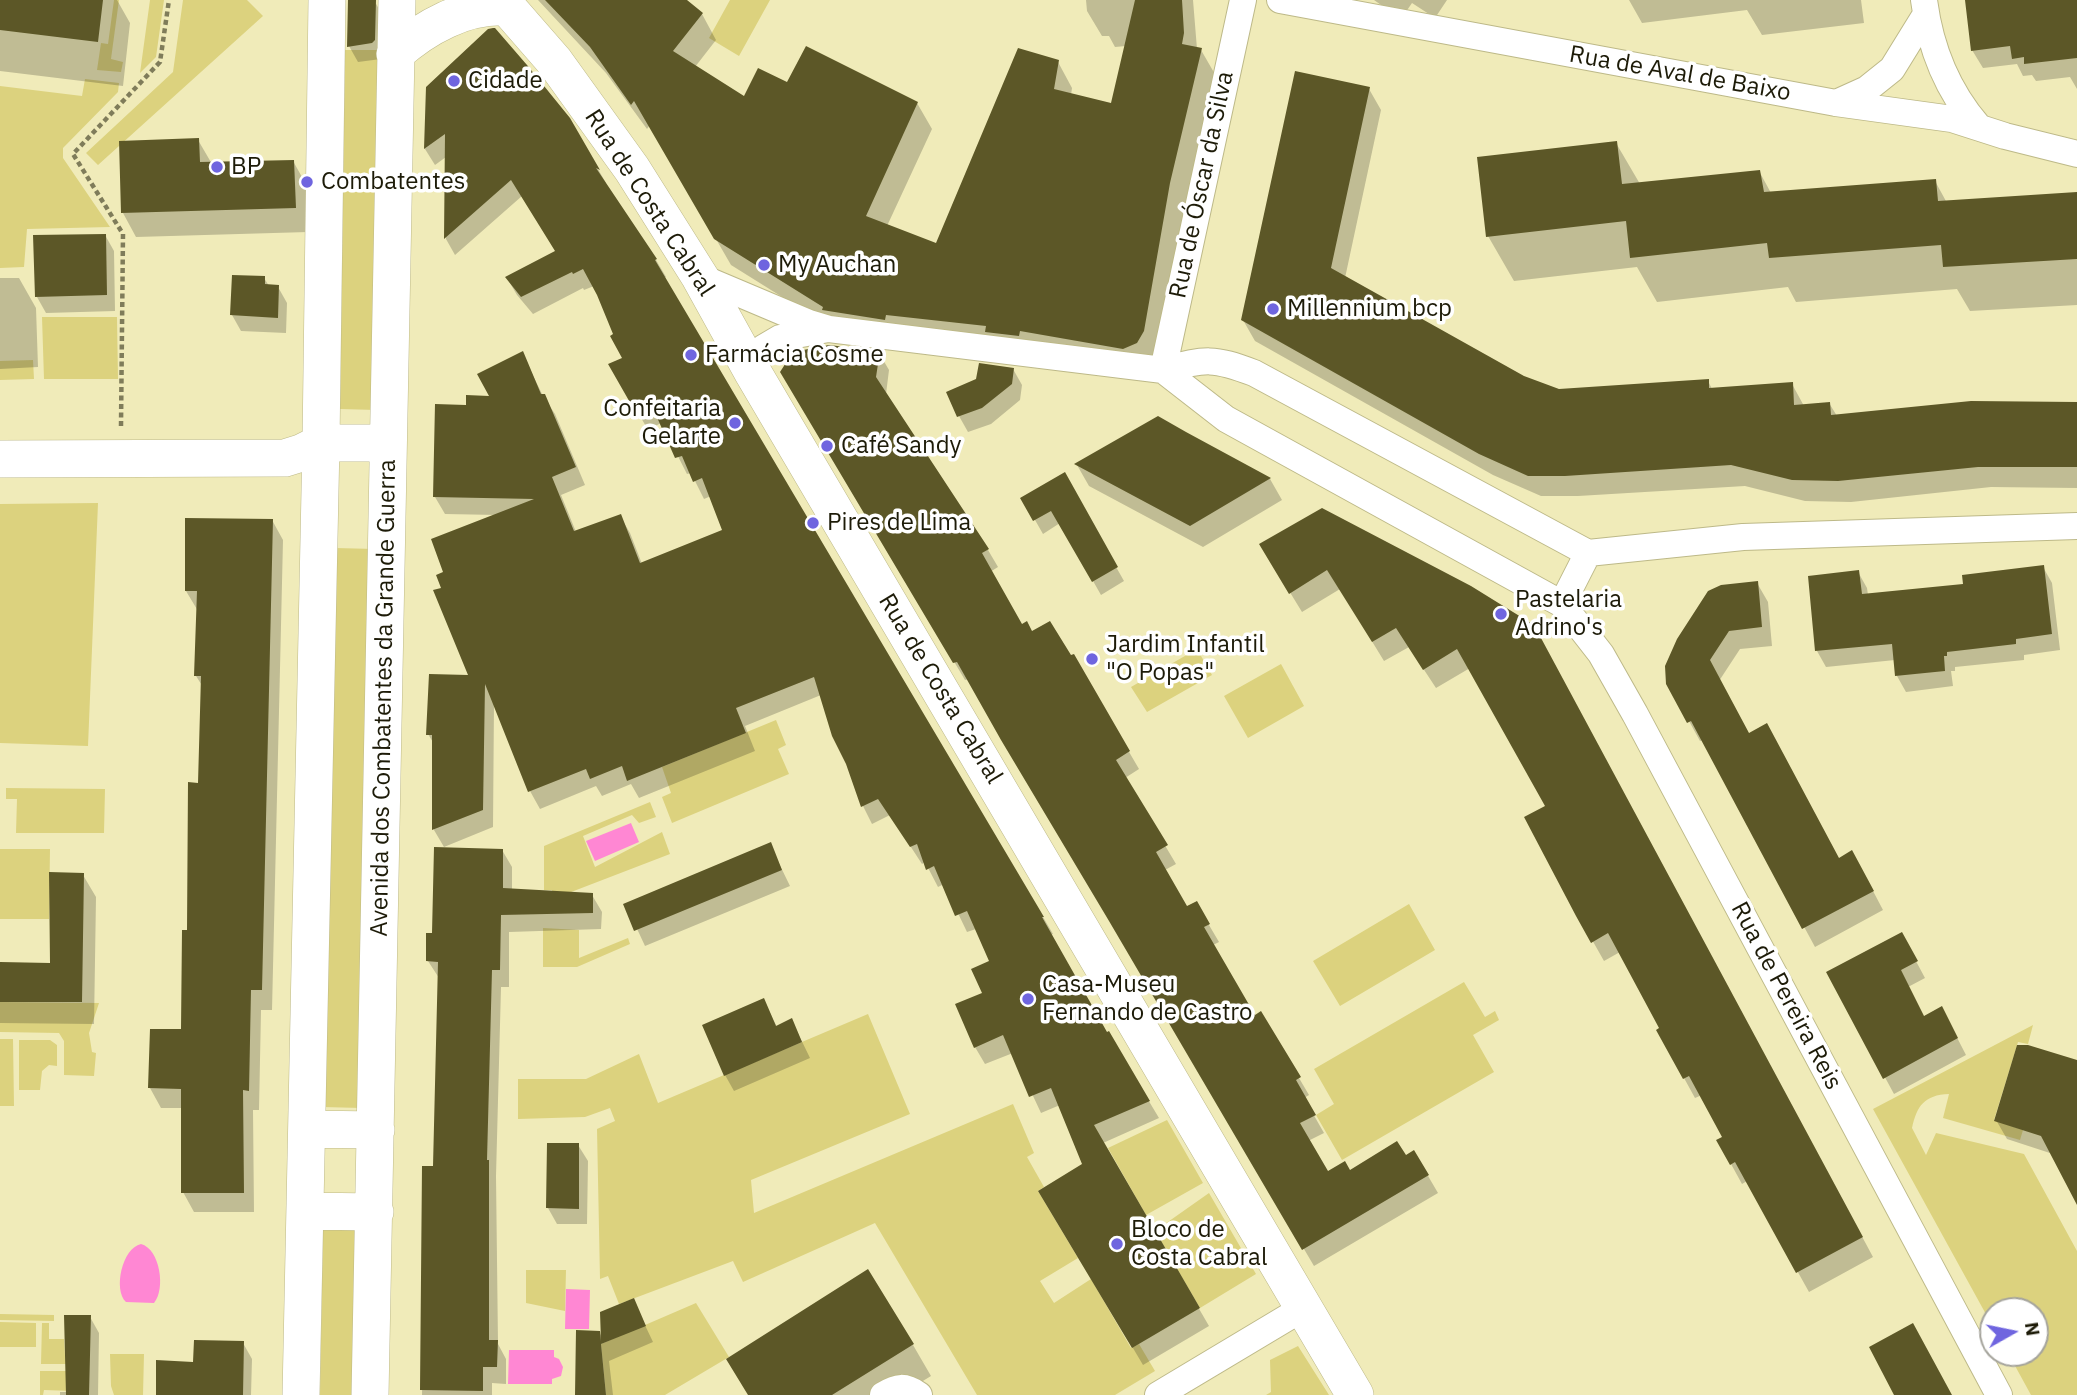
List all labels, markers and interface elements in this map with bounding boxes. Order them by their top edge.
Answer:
street label: Rua de Aval de Baixo [1567,40,1793,108]
place label: Cidade [468,67,543,95]
street label: Rua de Óscar da Silva [1164,69,1240,301]
marker: Cidade [446,73,462,89]
street label: Rua de Costa Cabral [578,104,720,302]
place label: BP [231,153,261,181]
marker: BP [209,159,225,175]
place label: Combatentes [321,168,465,196]
marker: Combatentes [299,174,315,190]
place label: My Auchan [778,251,896,279]
marker: My Auchan [756,257,772,273]
place label: Millennium bcp [1287,295,1452,323]
marker: Millennium bcp [1265,301,1281,317]
place label: Farmácia Cosme [705,341,884,369]
marker: Farmácia Cosme [683,347,699,363]
place label: Confeitaria Gelarte [603,395,721,451]
marker: Confeitaria Gelarte [727,415,743,431]
place label: Café Sandy [841,432,962,460]
marker: Café Sandy [819,438,835,454]
street label: Avenida dos Combatentes da Grande Guerra [365,459,403,937]
place label: Pires de Lima [827,509,971,537]
marker: Pires de Lima [805,515,821,531]
place label: Pastelaria Adrino's [1515,586,1622,642]
street label: Rua de Costa Cabral [872,589,1008,789]
marker: Pastelaria Adrino's [1493,606,1509,622]
place label: Jardim Infantil "O Popas" [1106,631,1265,687]
marker: Jardim Infantil "O Popas" [1084,651,1100,667]
street label: Rua de Pereira Reis [1724,897,1848,1095]
place label: Casa-Museu Fernando de Castro [1042,971,1252,1027]
marker: Casa-Museu Fernando de Castro [1020,991,1036,1007]
place label: Bloco de Costa Cabral [1131,1216,1267,1272]
marker: Bloco de Costa Cabral [1109,1236,1125,1252]
north arrow [1979,1297,2049,1367]
text: N [2020,1320,2046,1338]

